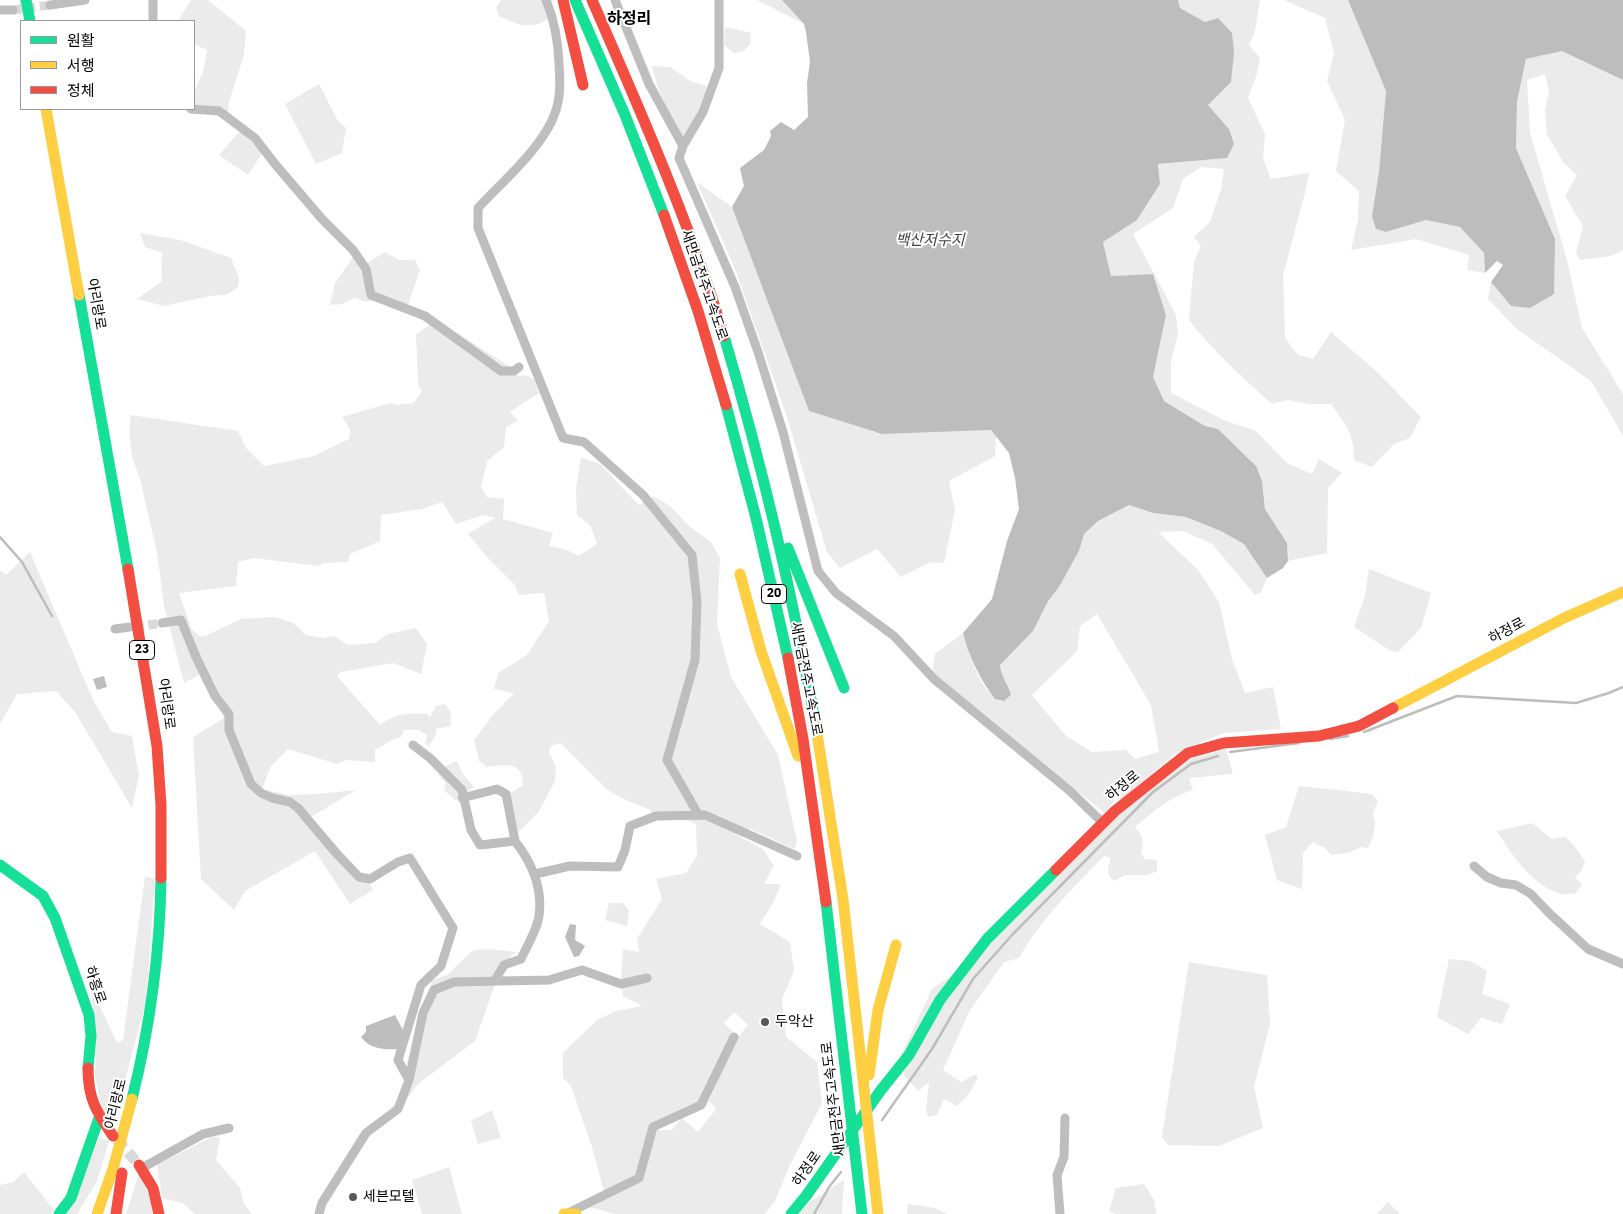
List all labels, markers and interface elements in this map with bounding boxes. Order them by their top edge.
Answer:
district label: 하정리 [607,9,651,29]
legend [20,20,195,110]
text: 원활 [67,31,95,50]
text: 서행 [67,56,95,75]
text: 정체 [67,81,95,100]
street label: 새만금전주고속도로 [677,227,731,343]
water label: 백산저수지 [896,232,964,250]
street label: 아리랑로 [83,277,109,331]
road number: 20 [762,584,786,604]
street label: 하정로 [1486,615,1528,647]
street label: 새만금전주고속도로 [787,621,825,737]
road number: 23 [130,640,154,660]
street label: 아리랑로 [154,677,178,731]
street label: 하정로 [1103,767,1143,805]
street label: 하흥로 [81,964,109,1006]
place label: 두악산 [775,1014,814,1030]
marker: 두악산 [759,1016,771,1028]
street label: 새만금전주고속도로 [819,1040,849,1158]
street label: 아리랑로 [102,1077,130,1131]
street label: 하정로 [789,1148,825,1190]
place label: 세븐모텔 [363,1189,415,1205]
marker: 세븐모텔 [347,1191,359,1203]

